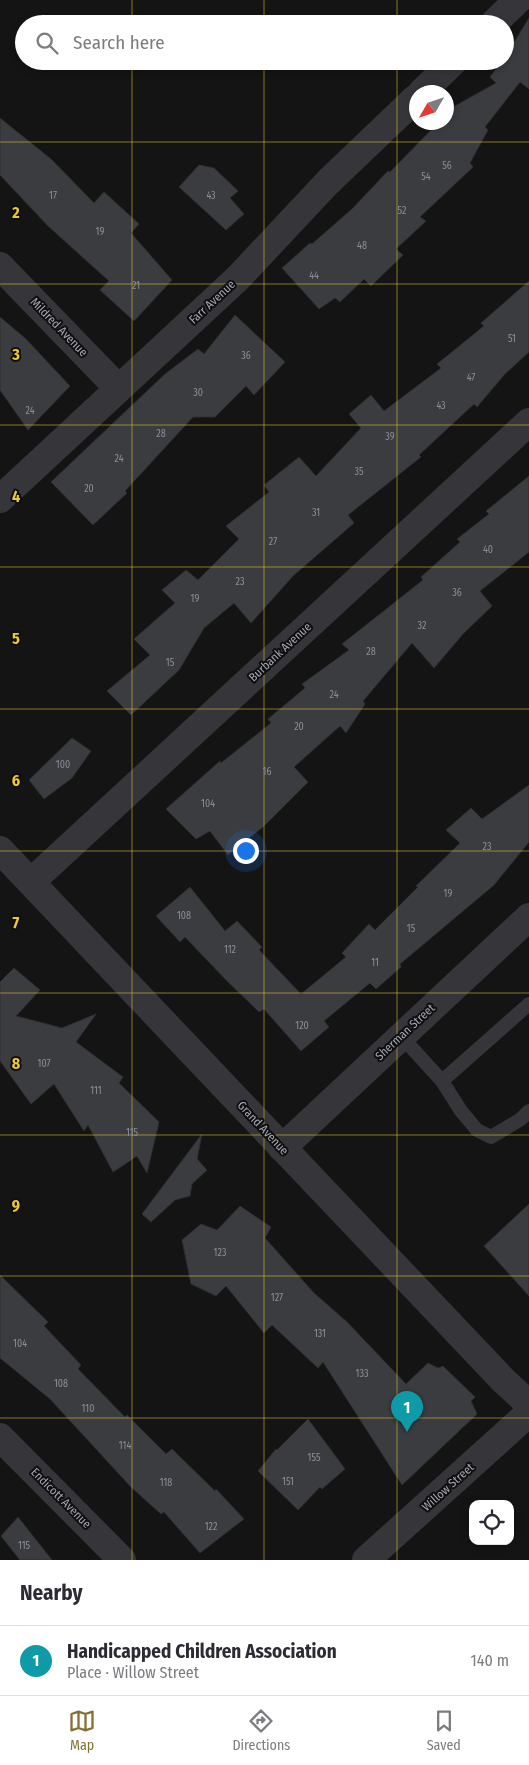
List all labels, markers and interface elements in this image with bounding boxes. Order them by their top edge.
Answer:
search box [15,15,514,70]
icon: search [33,29,61,57]
text: Search here [73,31,165,54]
north arrow [409,85,454,130]
house number: 56 [442,160,452,172]
house number: 54 [421,171,431,183]
house number: 17 [49,190,57,202]
house number: 43 [206,190,216,202]
text: 2 [11,203,20,222]
house number: 52 [398,205,407,217]
house number: 19 [96,226,105,238]
house number: 48 [357,240,367,252]
house number: 44 [309,270,319,282]
street label: Farr Avenue [186,277,238,327]
house number: 21 [132,280,140,292]
street label: Mildred Avenue [27,295,91,359]
house number: 51 [508,333,516,345]
text: 3 [11,345,20,364]
house number: 36 [241,350,251,362]
house number: 47 [467,372,475,384]
house number: 30 [193,387,203,399]
house number: 43 [436,400,446,412]
house number: 24 [25,405,35,417]
house number: 28 [156,428,166,440]
house number: 39 [385,431,395,443]
house number: 24 [114,453,124,465]
house number: 35 [354,466,364,478]
house number: 20 [84,483,94,495]
text: 4 [12,487,20,506]
house number: 31 [312,507,320,519]
house number: 27 [269,536,277,548]
house number: 40 [483,544,493,556]
house number: 23 [236,576,245,588]
house number: 36 [452,587,462,599]
house number: 19 [191,593,200,605]
street label: Burbank Avenue [246,620,314,684]
house number: 32 [418,620,427,632]
text: 5 [12,629,20,648]
house number: 28 [366,646,376,658]
house number: 15 [166,657,175,669]
house number: 24 [329,689,339,701]
house number: 20 [294,721,304,733]
house number: 100 [56,759,70,771]
house number: 16 [263,766,271,778]
text: 6 [12,771,20,790]
house number: 104 [201,798,215,810]
your location [233,838,259,864]
house number: 23 [483,841,492,853]
house number: 19 [444,888,453,900]
house number: 108 [177,910,191,922]
text: 7 [13,913,20,932]
house number: 15 [407,923,416,935]
house number: 112 [224,944,237,956]
house number: 11 [371,957,379,969]
street label: Sherman Street [372,1001,438,1063]
house number: 120 [295,1020,309,1032]
text: 8 [12,1054,21,1073]
house number: 107 [38,1058,50,1070]
house number: 111 [90,1085,102,1097]
street label: Grand Avenue [235,1098,291,1158]
house number: 115 [126,1127,139,1139]
text: 9 [12,1196,20,1215]
house number: 123 [214,1247,227,1259]
house number: 127 [271,1292,283,1304]
house number: 131 [314,1328,326,1340]
house number: 104 [13,1338,27,1350]
house number: 133 [356,1368,369,1380]
house number: 108 [54,1378,68,1390]
pin: 1 [391,1391,423,1432]
house number: 110 [82,1403,94,1415]
house number: 114 [119,1440,131,1452]
house number: 155 [307,1452,321,1464]
street label: Willow Street [419,1460,477,1514]
street label: Endicott Avenue [28,1465,94,1531]
house number: 151 [282,1476,294,1488]
house number: 118 [160,1477,172,1489]
map controls [469,1500,514,1545]
button: locate [469,1500,514,1545]
house number: 122 [205,1521,218,1533]
house number: 115 [18,1540,31,1552]
text: Nearby [20,1580,82,1606]
text: Handicapped Children Association [67,1640,337,1663]
text: 1 [33,1651,39,1670]
text: 140 m [471,1651,509,1670]
text: Place · Willow Street [67,1663,199,1682]
tab: Map [68,1707,96,1754]
tab: Directions [232,1707,290,1754]
tab: Saved [427,1707,461,1754]

